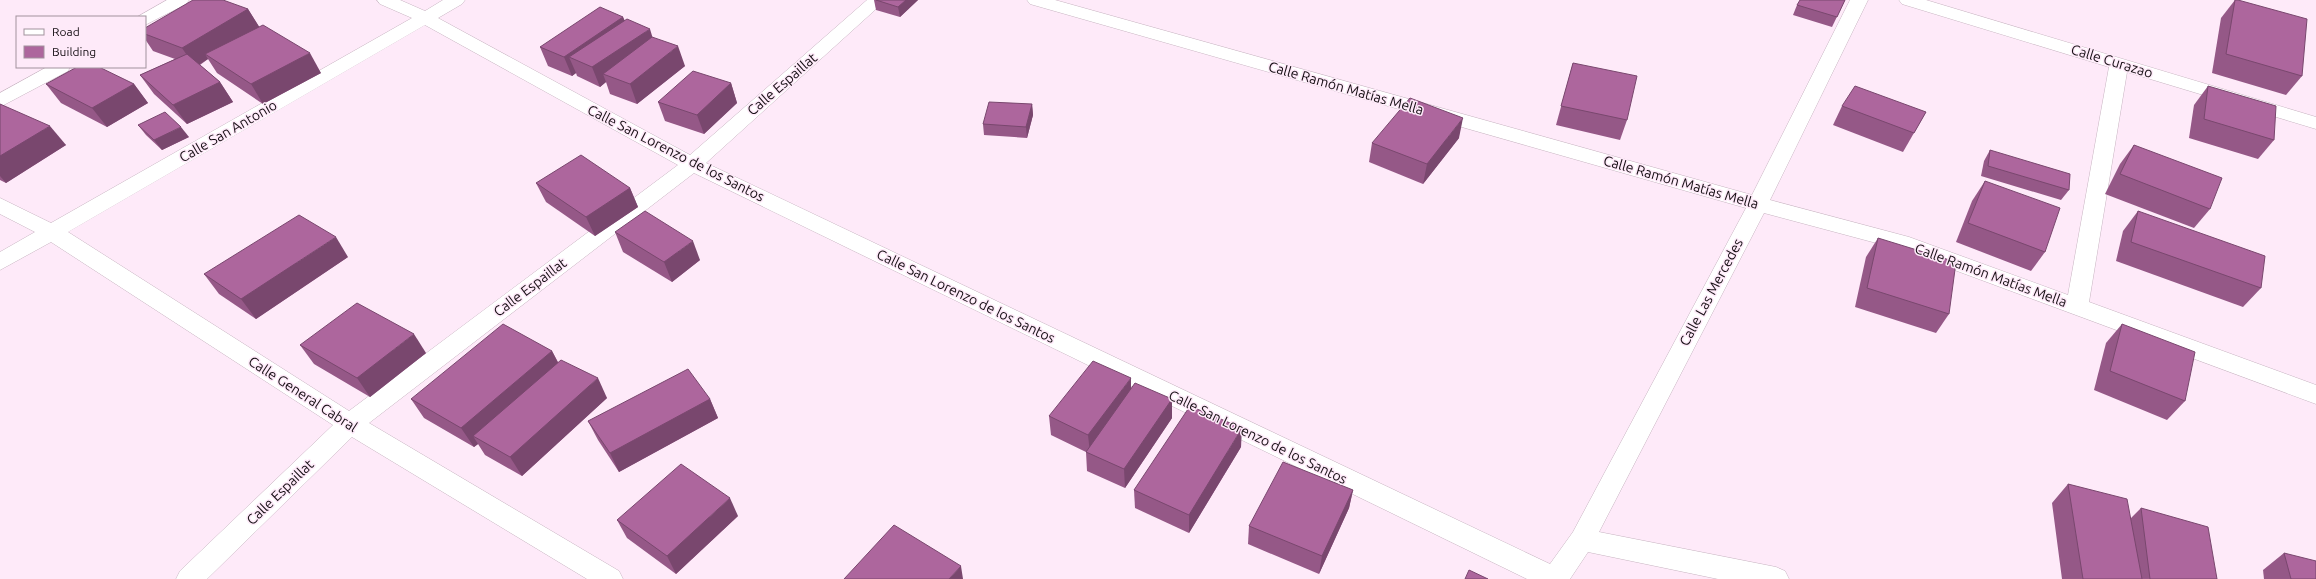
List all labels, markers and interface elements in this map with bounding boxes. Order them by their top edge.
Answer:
legend [16,16,146,68]
text: Road [52,25,80,38]
street label: Calle Curazao [2069,41,2155,81]
text: Building [52,45,96,58]
street label: Calle Espaillat [744,49,820,119]
street label: Calle Ramón Matías Mella [1267,58,1425,118]
street label: Calle San Antonio [176,97,280,165]
street label: Calle San Lorenzo de los Santos [585,101,767,205]
street label: Calle Ramón Matías Mella [1602,152,1760,212]
street label: Calle Las Mercedes [1676,236,1746,348]
street label: Calle Ramón Matías Mella [1913,240,2069,310]
street label: Calle San Lorenzo de los Santos [874,246,1058,346]
street label: Calle Espaillat [491,254,570,320]
street label: Calle General Cabral [246,353,361,435]
street label: Calle San Lorenzo de los Santos [1166,387,1350,487]
street label: Calle Espaillat [243,456,317,528]

